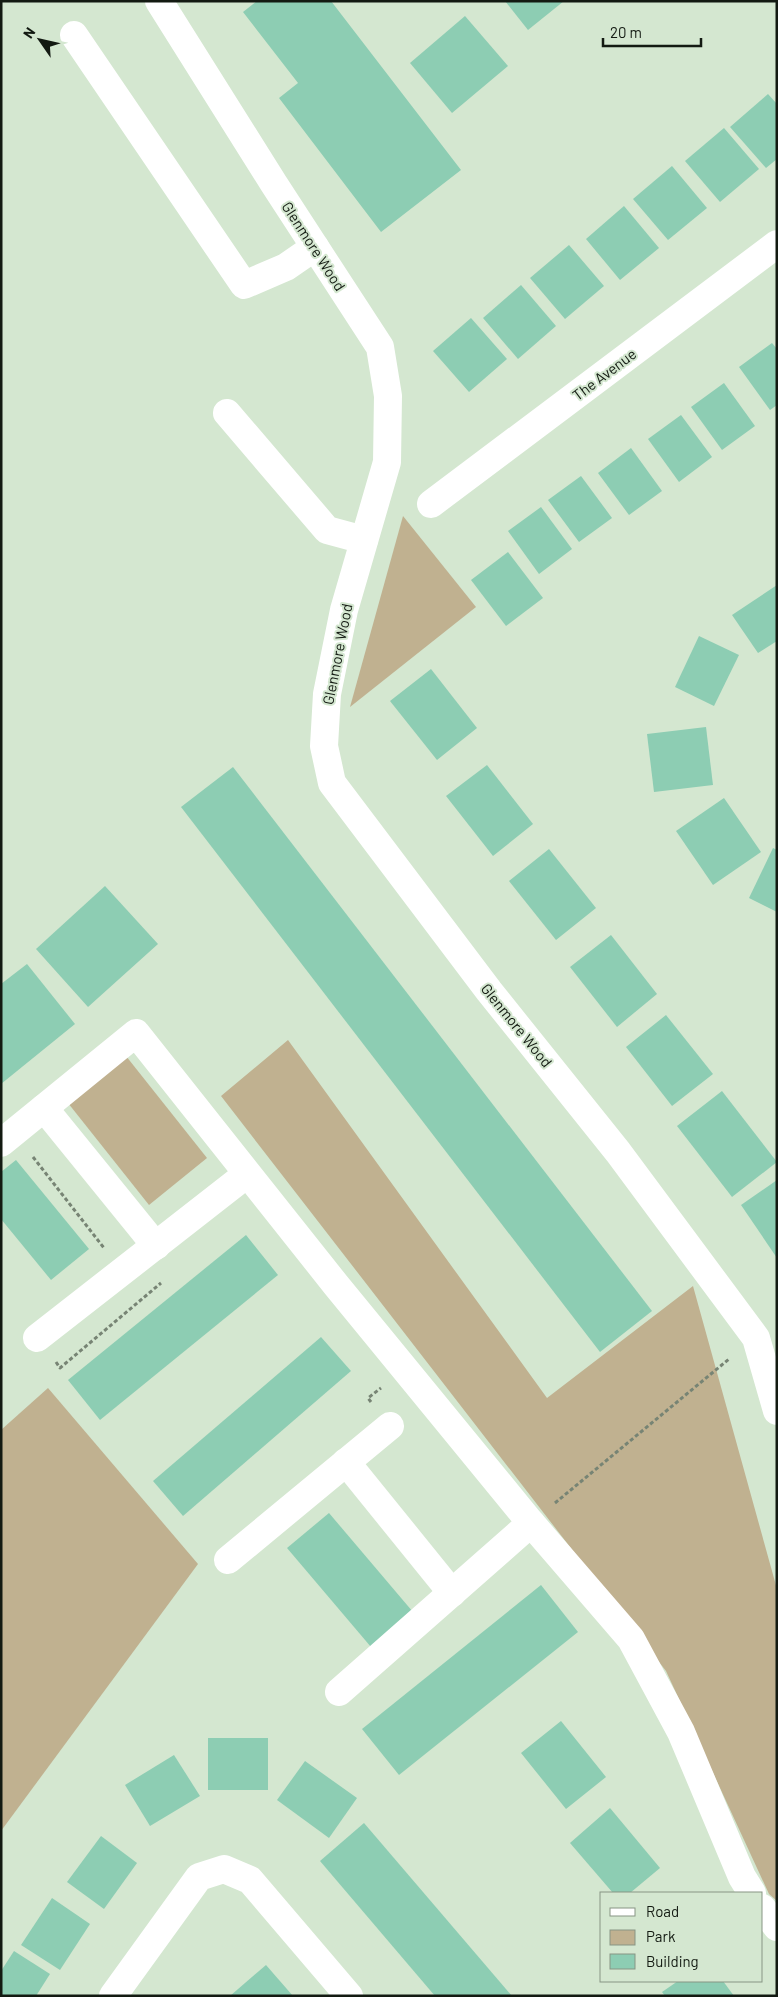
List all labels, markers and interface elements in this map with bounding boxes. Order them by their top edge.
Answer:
north arrow [15,15,65,65]
scale bar [603,15,700,47]
text: 20 m [610,23,642,41]
text: N [19,24,38,41]
street label: Glenmore Wood [279,198,349,294]
street label: The Avenue [569,344,639,404]
street label: Glenmore Wood [318,602,356,706]
street label: Glenmore Wood [478,979,556,1071]
legend [600,1892,763,1982]
text: Road [646,1902,679,1920]
text: Park [646,1927,676,1945]
text: Building [646,1952,699,1970]

